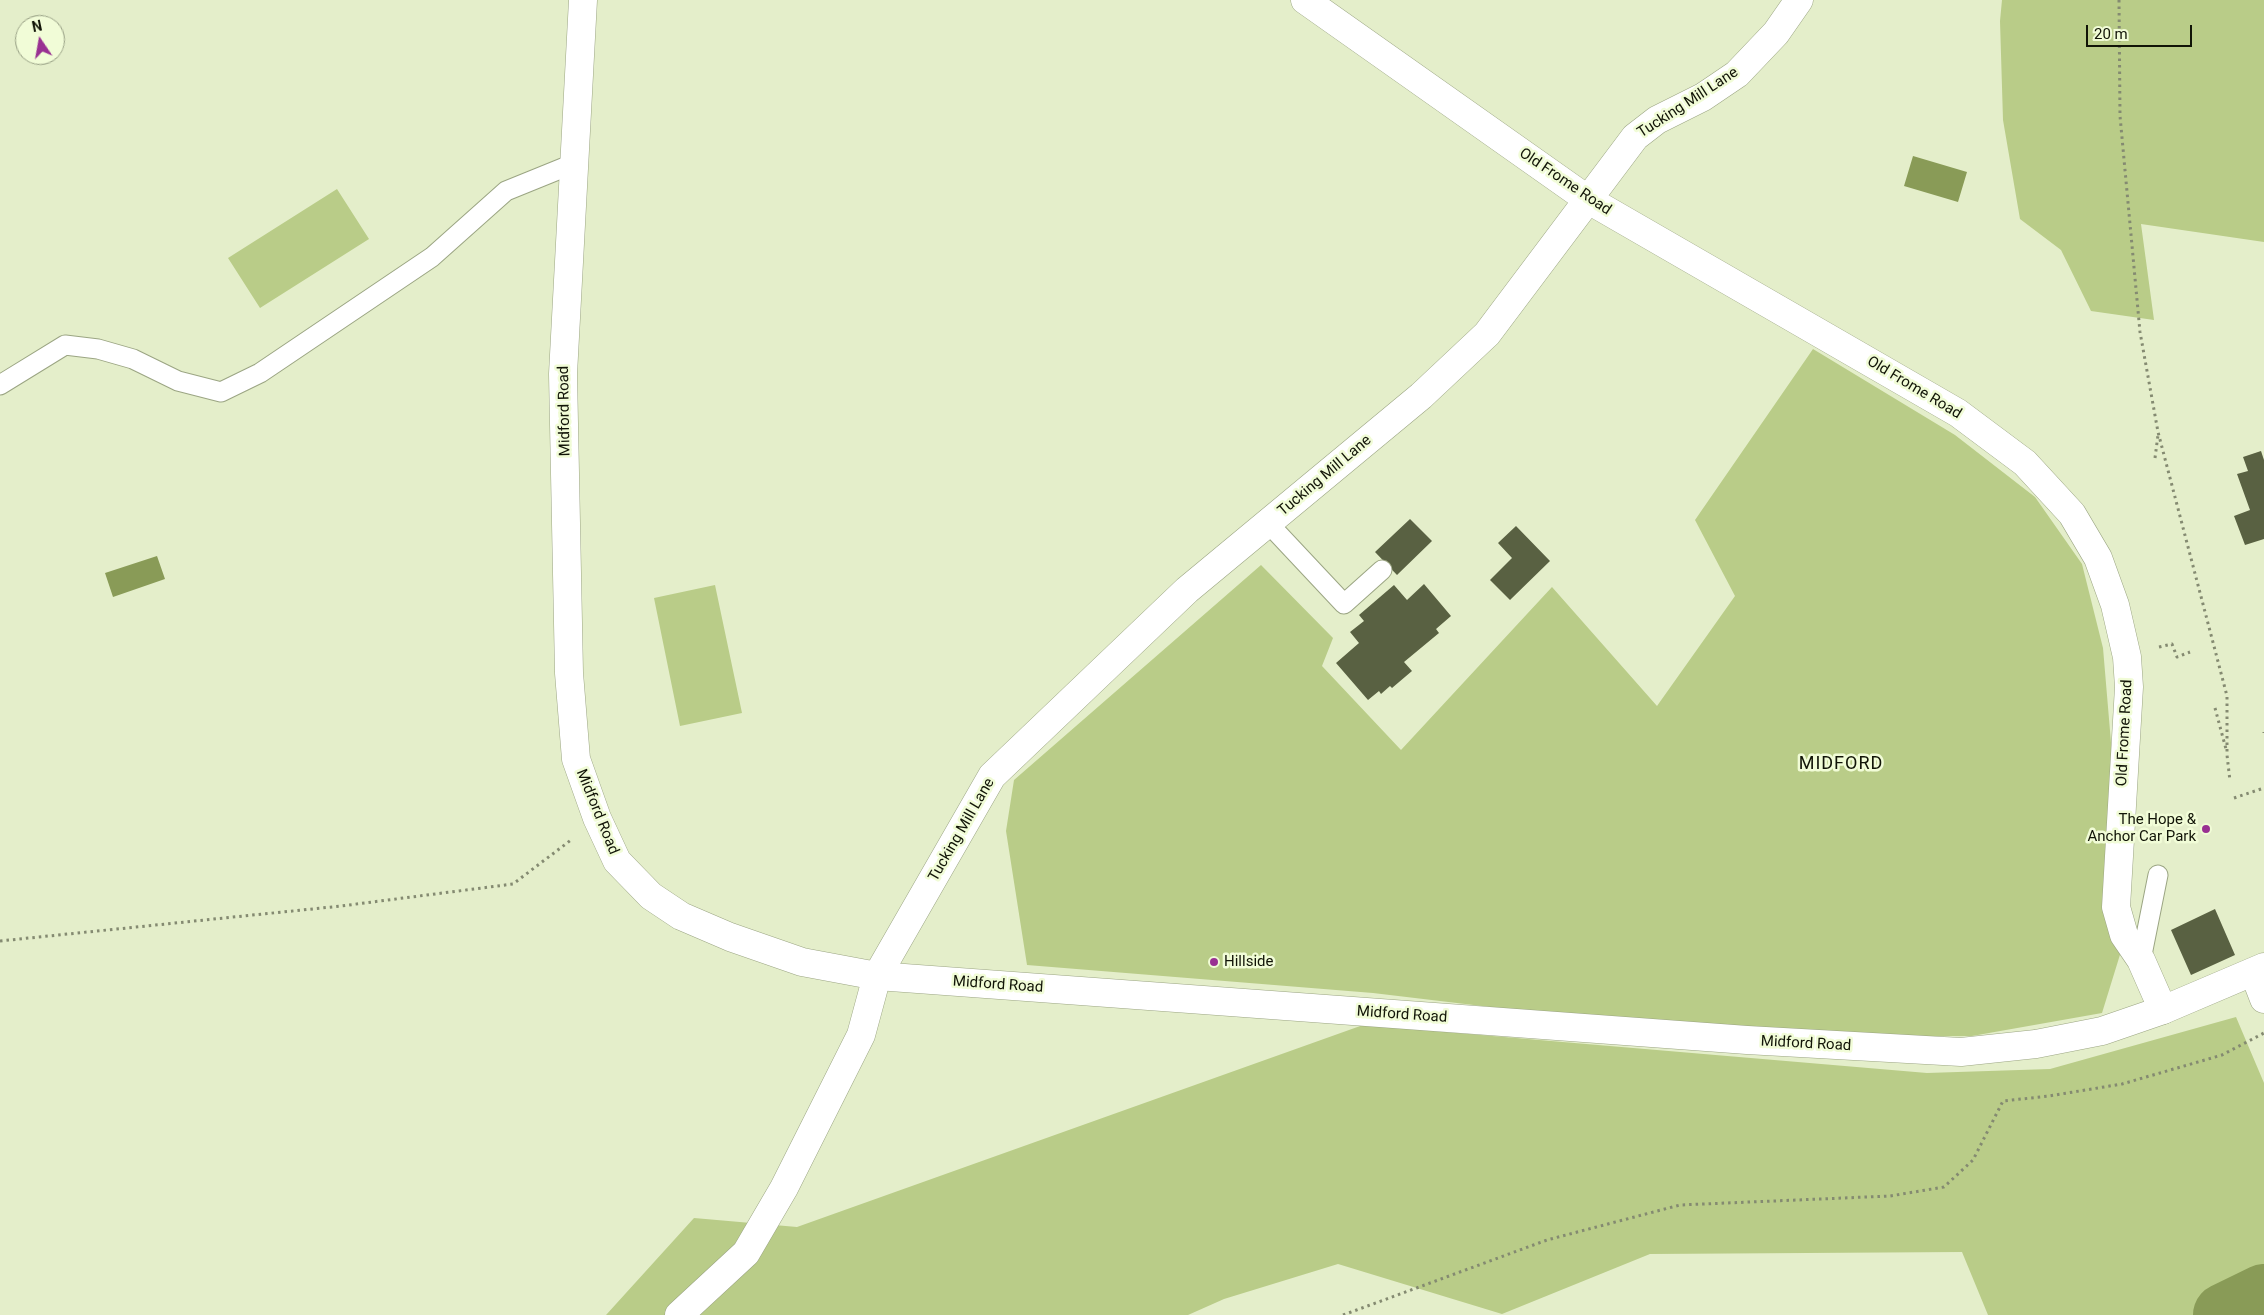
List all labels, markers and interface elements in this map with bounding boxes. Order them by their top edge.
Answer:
north arrow [15,15,65,65]
scale bar [2089,15,2195,47]
text: N [31,17,44,35]
text: 20 m [2094,25,2128,43]
street label: Tucking Mill Lane [1634,64,1742,142]
street label: Old Frome Road [1516,145,1614,219]
street label: Old Frome Road [1864,353,1964,423]
street label: Midford Road [555,366,575,456]
street label: Tucking Mill Lane [1275,432,1375,520]
street label: Old Frome Road [2113,679,2137,787]
district label: MIDFORD [1798,753,1884,775]
street label: Midford Road [572,767,622,857]
street label: Tucking Mill Lane [925,775,999,885]
place label: The Hope & Anchor Car Park [2088,811,2196,846]
marker: The Hope & Anchor Car Park [2200,823,2212,835]
place label: Hillside [1224,953,1273,971]
marker: Hillside [1208,956,1220,968]
street label: Midford Road [952,973,1044,997]
street label: Midford Road [1356,1003,1448,1027]
street label: Midford Road [1760,1033,1852,1055]

